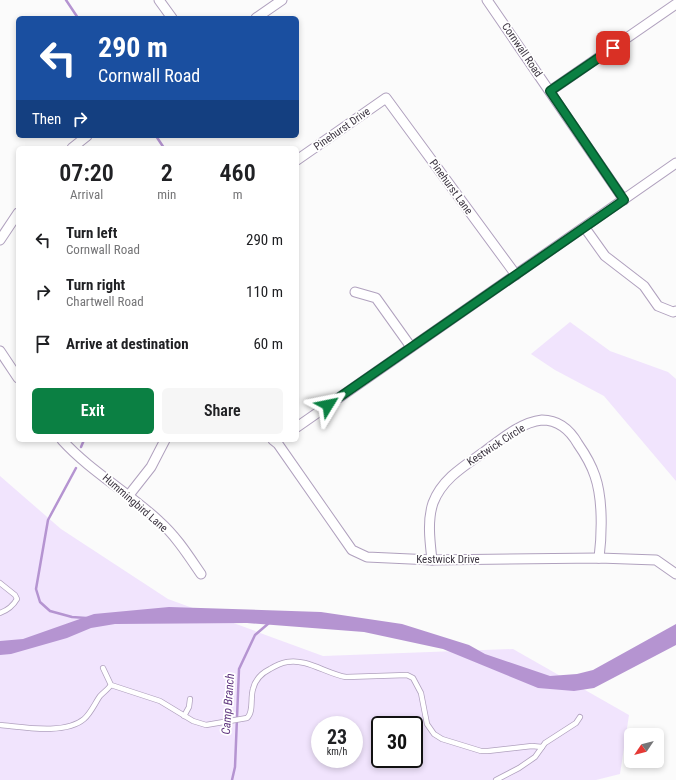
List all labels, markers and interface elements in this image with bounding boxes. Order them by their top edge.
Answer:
street label: Cornwall Road [499,20,545,80]
text: 290 m [98,31,168,64]
pin [596,31,630,65]
icon: left [32,32,84,84]
icon: arrive [602,37,624,59]
text: Cornwall Road [98,65,200,86]
street label: Pinehurst Drive [311,105,373,153]
icon: right [69,108,91,130]
text: Then [32,110,61,128]
street label: Pinehurst Lane [427,157,475,217]
text: 07:20 [59,159,114,187]
text: 2 [161,159,173,187]
text: 460 [220,159,256,187]
text: Arrival [70,187,103,202]
text: min [157,187,176,202]
text: m [233,187,243,202]
text: Turn left [66,224,117,242]
icon: left [32,229,54,251]
text: 290 m [246,231,283,249]
text: Cornwall Road [66,242,140,257]
text: Turn right [66,276,125,294]
icon: right [32,281,54,303]
text: 110 m [246,283,283,301]
text: Chartwell Road [66,294,144,309]
icon: arrive [32,333,54,355]
text: Arrive at destination [66,335,189,353]
text: 60 m [253,335,283,353]
position arrow [307,384,349,426]
button: Exit [32,388,154,434]
button: Share [162,388,283,434]
street label: Kestwick Circle [465,421,527,469]
street label: Hummingbird Lane [100,471,170,535]
street label: Kestwick Drive [416,553,480,566]
water label: Camp Branch [219,673,237,735]
speed limit sign: 30 [371,716,423,768]
text: 23 [327,725,347,749]
north arrow [624,728,664,768]
map controls [624,728,664,768]
text: km/h [327,746,347,757]

